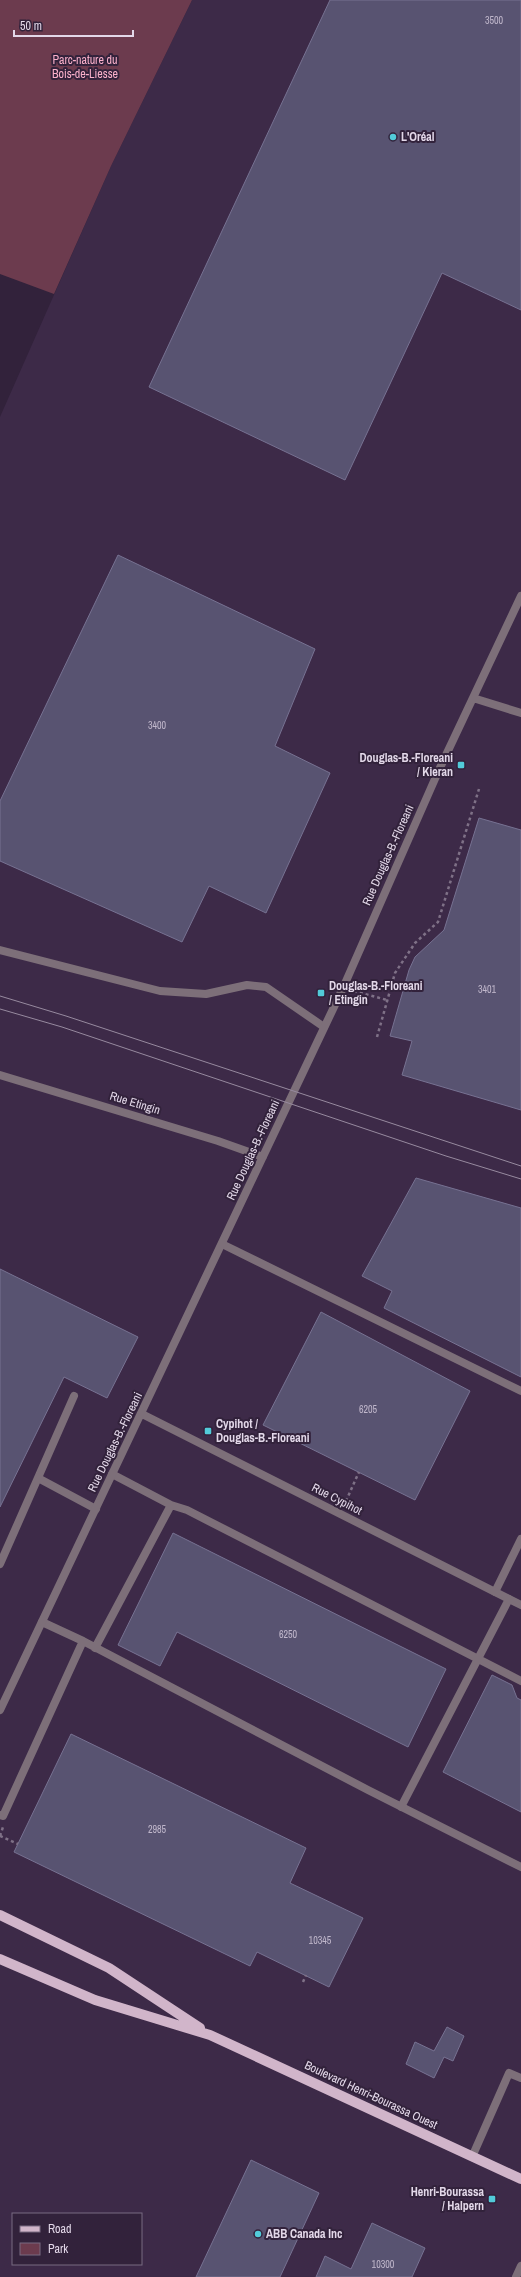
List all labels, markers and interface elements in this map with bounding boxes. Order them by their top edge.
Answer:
scale bar [14,12,133,38]
house number: 3500 [485,14,504,27]
text: 50 m [20,18,42,34]
park label: Parc-nature du Bois-de-Liesse [52,52,118,82]
place label: L'Oréal [401,129,435,145]
marker: L'Oréal [388,132,398,142]
house number: 3400 [148,719,167,732]
place label: Douglas-B.-Floreani / Kieran [360,750,453,780]
marker: Douglas-B.-Floreani / Kieran [456,760,466,770]
street label: Rue Douglas-B.-Floreani [359,802,417,908]
place label: Douglas-B.-Floreani / Etingin [329,978,423,1008]
house number: 3401 [478,983,497,996]
marker: Douglas-B.-Floreani / Etingin [316,988,326,998]
street label: Rue Etingin [108,1088,162,1118]
street label: Rue Douglas-B.-Floreani [223,1097,283,1203]
street label: Rue Douglas-B.-Floreani [84,1390,146,1494]
house number: 6205 [359,1403,378,1416]
place label: Cypihot / Douglas-B.-Floreani [216,1416,310,1446]
marker: Cypihot / Douglas-B.-Floreani [203,1426,213,1436]
street label: Rue Cypihot [309,1479,365,1519]
house number: 6250 [279,1628,298,1641]
house number: 2985 [148,1823,167,1836]
house number: 10345 [309,1934,332,1947]
street label: Boulevard Henri-Bourassa Ouest [302,2057,440,2133]
place label: Henri-Bourassa / Halpern [411,2184,485,2214]
marker: Henri-Bourassa / Halpern [487,2194,497,2204]
legend [12,2213,142,2265]
text: Road [48,2221,72,2237]
place label: ABB Canada Inc [266,2226,343,2242]
marker: ABB Canada Inc [253,2229,263,2239]
text: Park [48,2241,68,2257]
house number: 10300 [372,2258,395,2271]

